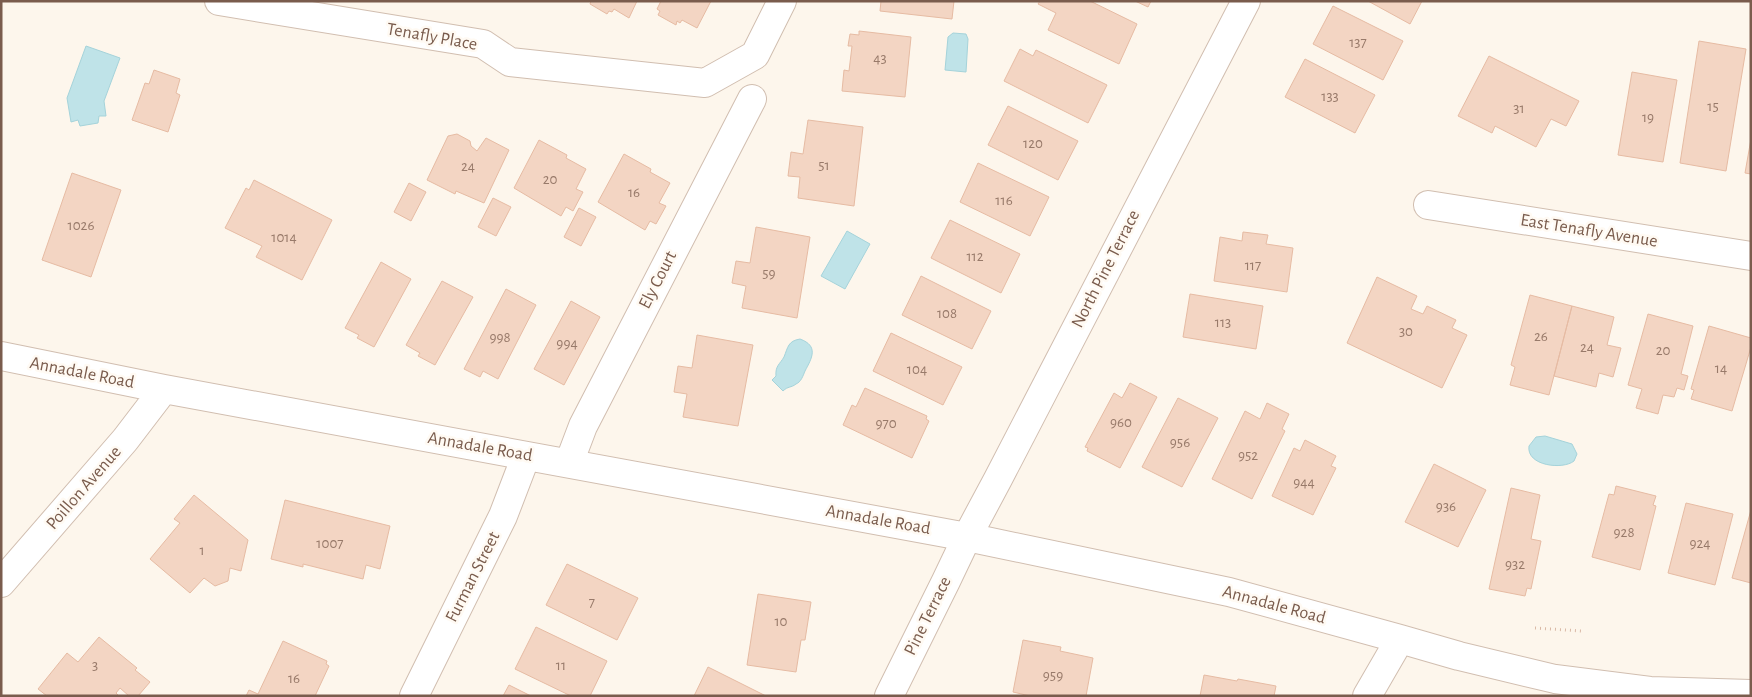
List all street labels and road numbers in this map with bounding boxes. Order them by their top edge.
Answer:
street label: Tenafly Place [385,20,479,54]
street label: North Pine Terrace [1069,207,1143,331]
street label: East Tenafly Avenue [1519,211,1659,251]
street label: Ely Court [636,248,680,312]
street label: Annadale Road [28,354,136,392]
street label: Annadale Road [426,429,534,465]
street label: Poillon Avenue [43,443,125,533]
street label: Annadale Road [824,502,932,538]
street label: Furman Street [443,529,504,625]
street label: Pine Terrace [901,574,955,658]
street label: Annadale Road [1220,583,1328,627]

